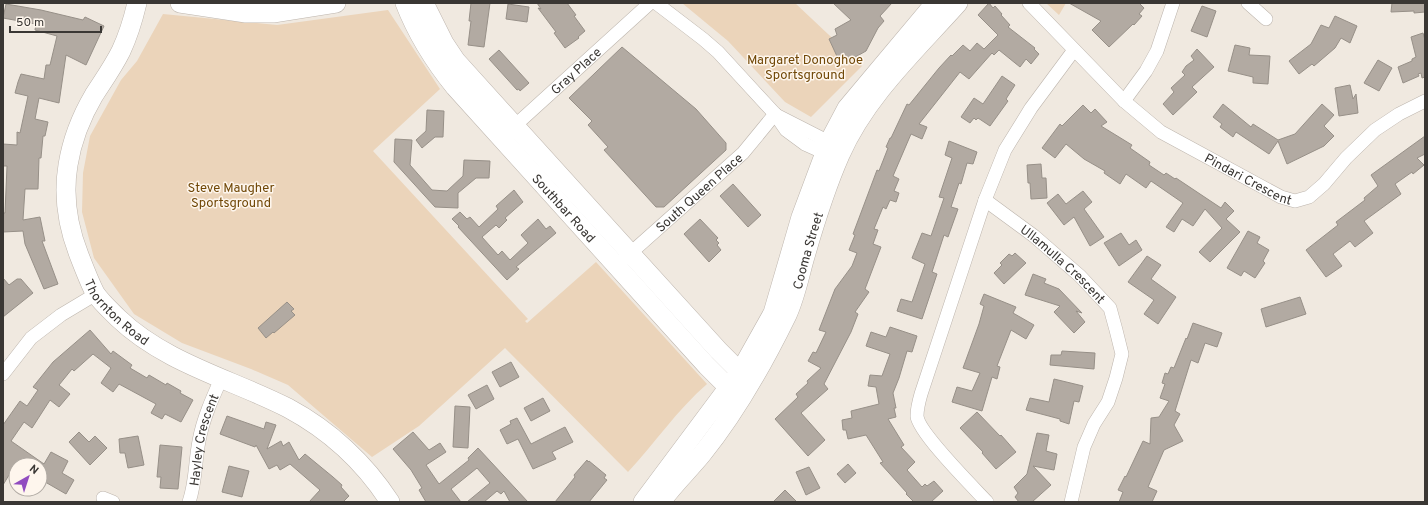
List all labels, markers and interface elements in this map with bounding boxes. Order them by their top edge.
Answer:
scale bar [10,8,101,34]
text: 50 m [16,15,44,31]
street label: Gray Place [548,45,606,99]
park label: Margaret Donoghoe Sportsground [747,53,863,84]
street label: South Queen Place [654,151,747,237]
street label: Pindari Crescent [1201,151,1293,210]
street label: Southbar Road [528,172,598,247]
park label: Steve Maugher Sportsground [188,181,274,212]
street label: Cooma Street [791,210,828,292]
street label: Ullamulla Crescent [1016,223,1108,308]
street label: Thornton Road [80,277,151,350]
street label: Hayley Crescent [187,392,223,487]
north arrow [8,457,48,497]
text: N [26,462,41,478]

